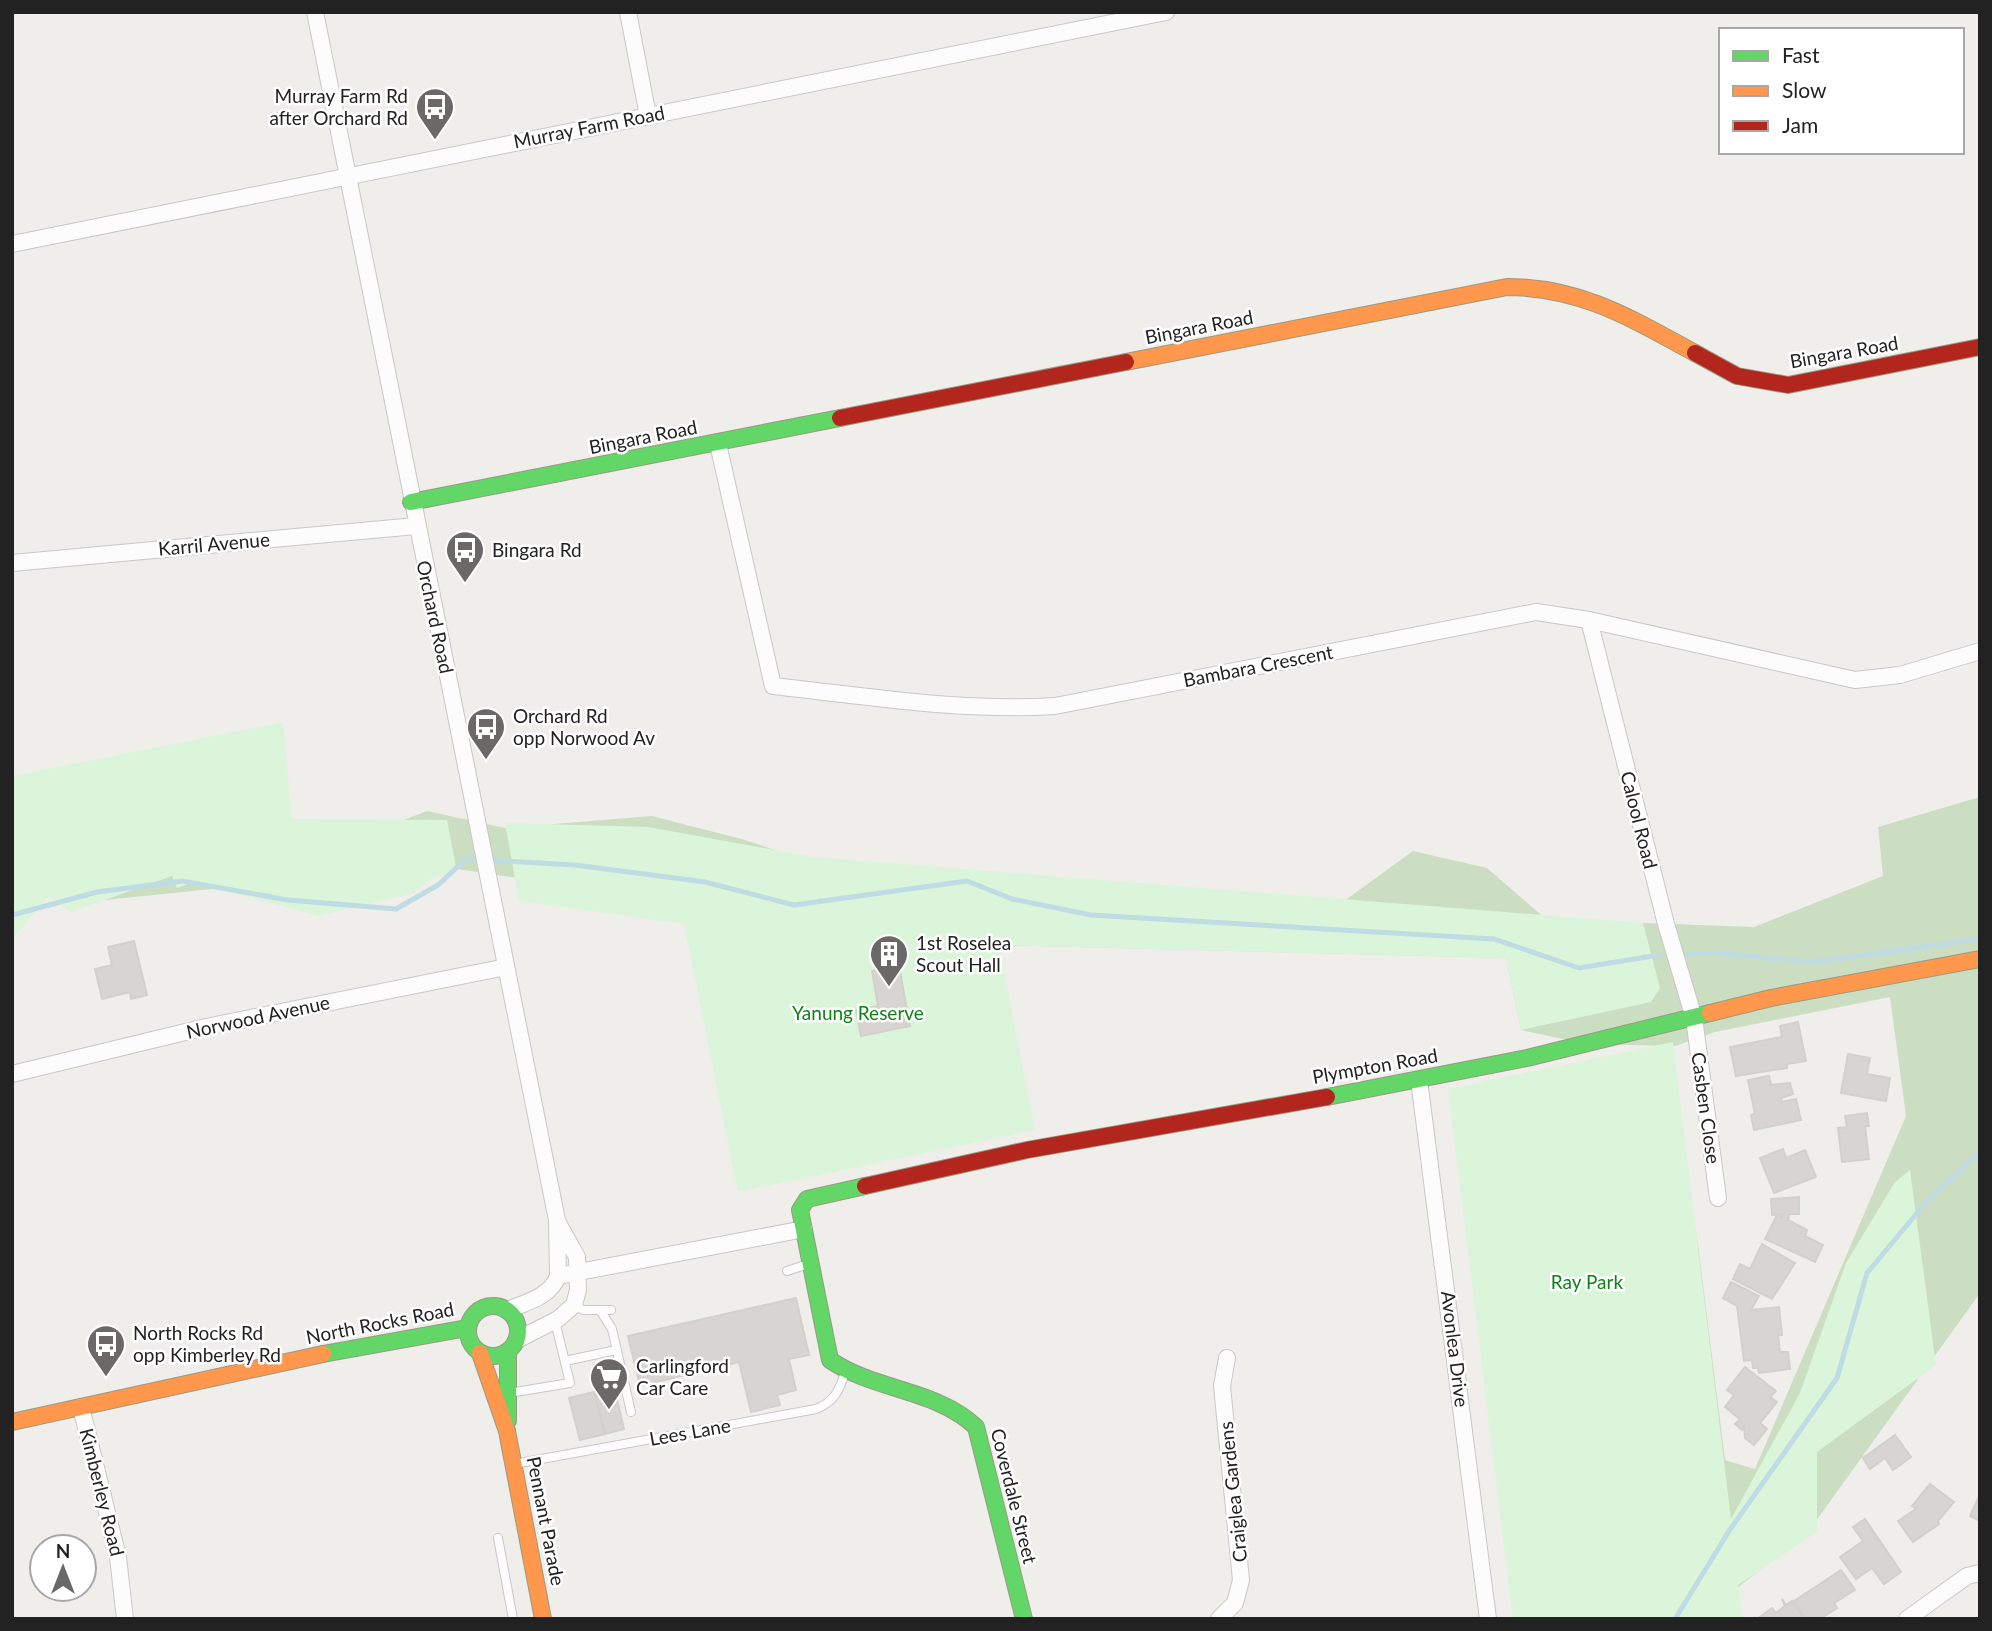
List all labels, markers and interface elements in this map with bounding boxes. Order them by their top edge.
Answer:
legend [1719,28,1964,154]
text: Fast [1782,42,1820,67]
text: Slow [1782,77,1827,102]
place label: Murray Farm Rd after Orchard Rd [270,84,408,129]
bus stop icon: Murray Farm Rd after Orchard Rd [414,86,456,141]
street label: Murray Farm Road [511,101,666,152]
text: Jam [1782,112,1818,137]
street label: Bingara Road [1143,305,1255,348]
street label: Bingara Road [1788,331,1900,372]
street label: Bingara Road [587,415,699,458]
street label: Karril Avenue [157,527,271,560]
bus stop icon: Bingara Rd [444,529,486,584]
place label: Bingara Rd [492,538,582,561]
street label: Orchard Road [412,558,459,675]
street label: Bambara Crescent [1181,640,1335,691]
place label: Orchard Rd opp Norwood Av [513,704,655,749]
bus stop icon: Orchard Rd opp Norwood Av [465,706,507,761]
street label: Calool Road [1616,769,1663,871]
place label: 1st Roselea Scout Hall [916,931,1011,976]
building icon: 1st Roselea Scout Hall [868,933,910,988]
street label: Norwood Avenue [184,990,332,1043]
park label: Yanung Reserve [792,1001,924,1024]
street label: Plympton Road [1310,1043,1439,1088]
street label: Casben Close [1687,1051,1726,1165]
park label: Ray Park [1551,1270,1623,1293]
street label: Avonlea Drive [1437,1289,1474,1408]
street label: North Rocks Road [304,1297,456,1348]
place label: North Rocks Rd opp Kimberley Rd [133,1321,281,1366]
bus stop icon: North Rocks Rd opp Kimberley Rd [85,1323,127,1378]
place label: Carlingford Car Care [636,1354,729,1399]
supermarket icon: Carlingford Car Care [588,1356,630,1411]
street label: Lees Lane [648,1413,732,1450]
street label: Craiglea Gardens [1214,1421,1251,1564]
street label: Kimberley Road [75,1426,129,1558]
street label: Coverdale Street [987,1426,1042,1566]
street label: Pennant Parade [523,1454,570,1587]
north arrow [28,1533,98,1603]
text: N [56,1539,70,1562]

